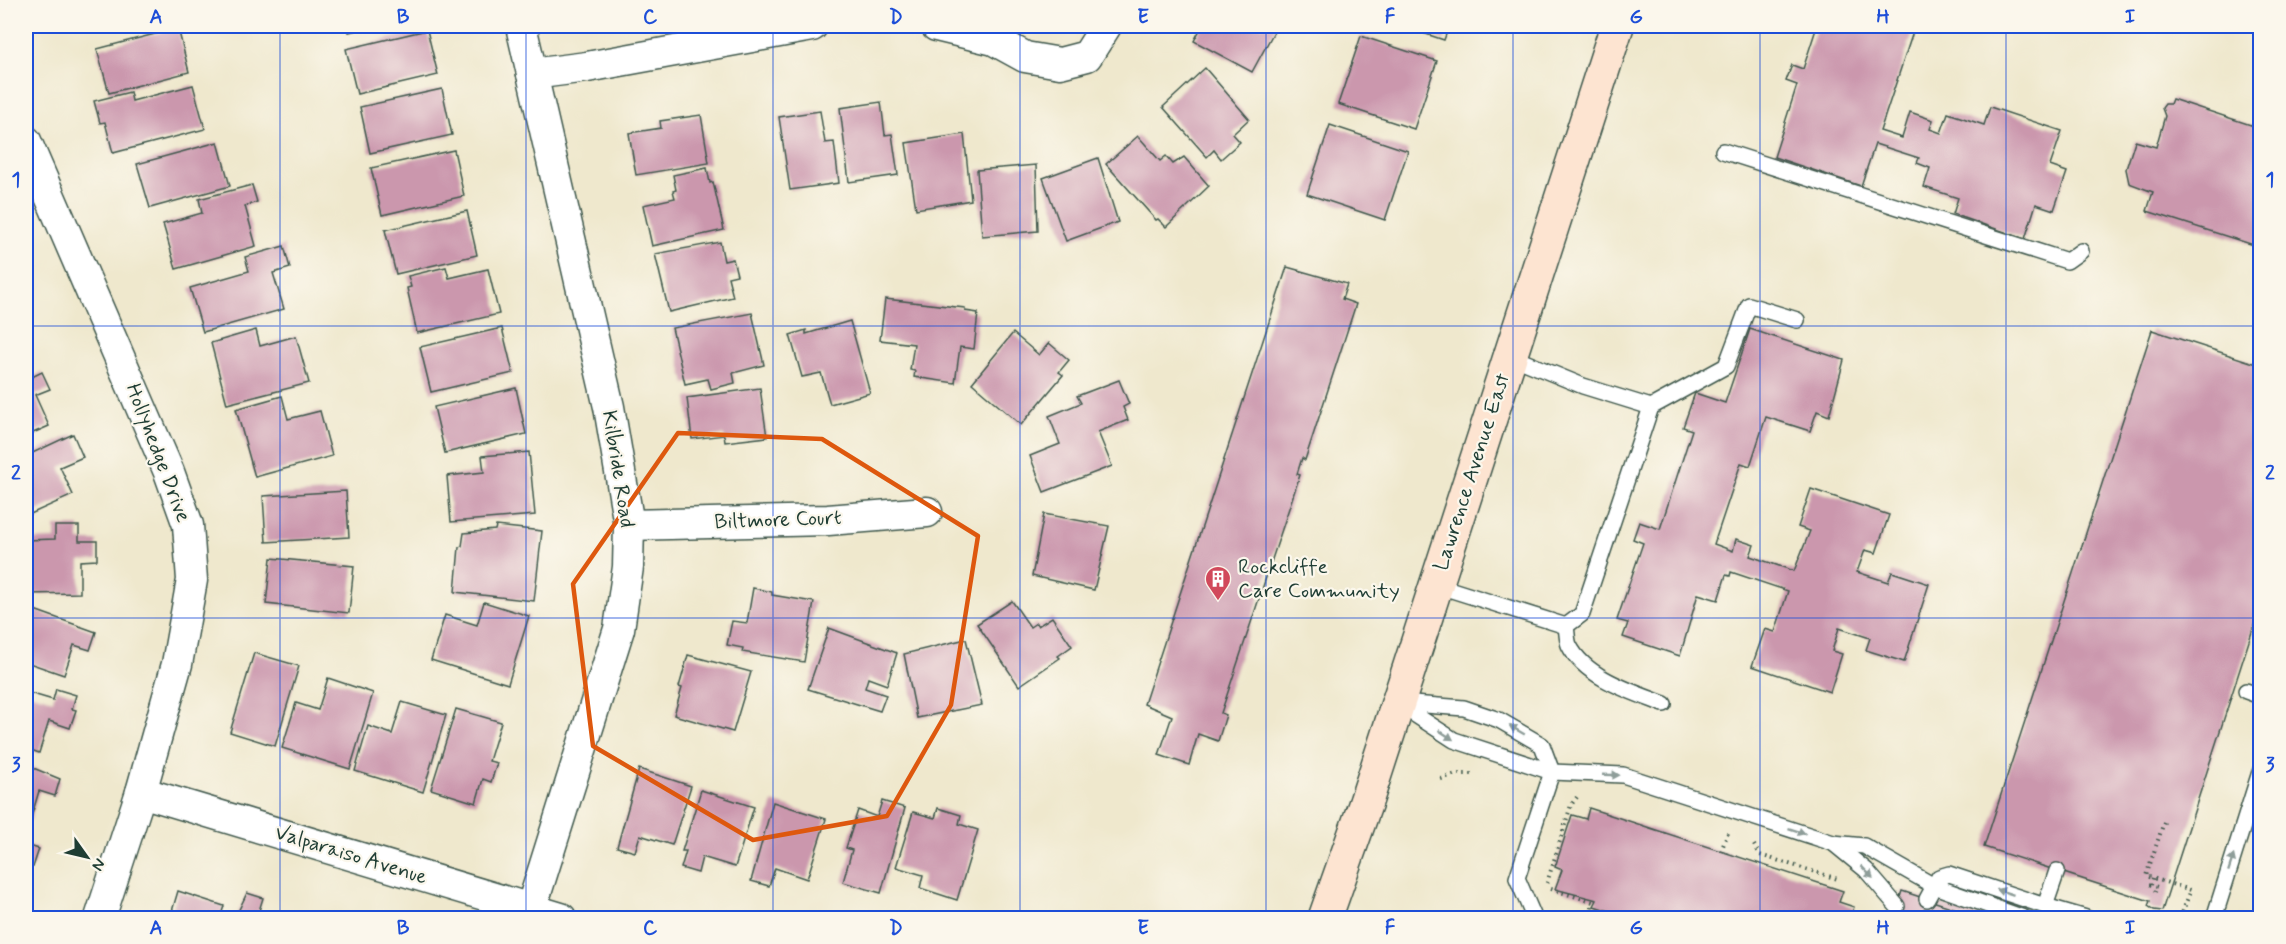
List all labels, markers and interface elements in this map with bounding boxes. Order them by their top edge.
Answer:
text: A [149,4,163,31]
text: B [397,4,410,31]
text: C [643,4,658,31]
text: D [889,4,903,31]
text: E [1137,4,1149,31]
text: F [1385,4,1396,31]
text: G [1629,4,1643,31]
text: H [1876,4,1890,31]
text: I [2125,4,2135,31]
text: 1 [12,167,20,194]
text: 1 [2266,167,2274,194]
street label: Lawrence Avenue East [1427,369,1517,574]
street label: Hollyhedge Drive [119,380,197,526]
street label: Kilbride Road [595,408,641,530]
text: 2 [11,460,21,487]
text: 2 [2265,460,2275,487]
street label: Biltmore Court [714,504,842,536]
place label: Rockcliffe Care Community [1238,553,1400,605]
building icon: Rockcliffe Care Community [1203,564,1233,602]
one-way arrow [1508,725,1525,735]
one-way arrow [1438,729,1454,740]
text: 3 [11,752,21,779]
text: 3 [2265,752,2275,779]
one-way arrow [1601,770,1620,779]
street label: Valparaiso Avenue [271,819,431,891]
north arrow [57,827,117,887]
one-way arrow [1788,827,1806,836]
text: N [87,854,110,875]
one-way arrow [2227,854,2237,872]
one-way arrow [1860,865,1874,880]
one-way arrow [1996,887,2014,896]
text: A [149,915,163,942]
text: B [397,915,410,942]
text: C [643,915,658,942]
text: D [889,915,903,942]
text: E [1137,915,1149,942]
text: F [1385,915,1396,942]
text: G [1629,915,1643,942]
text: H [1876,915,1890,942]
text: I [2125,915,2135,942]

